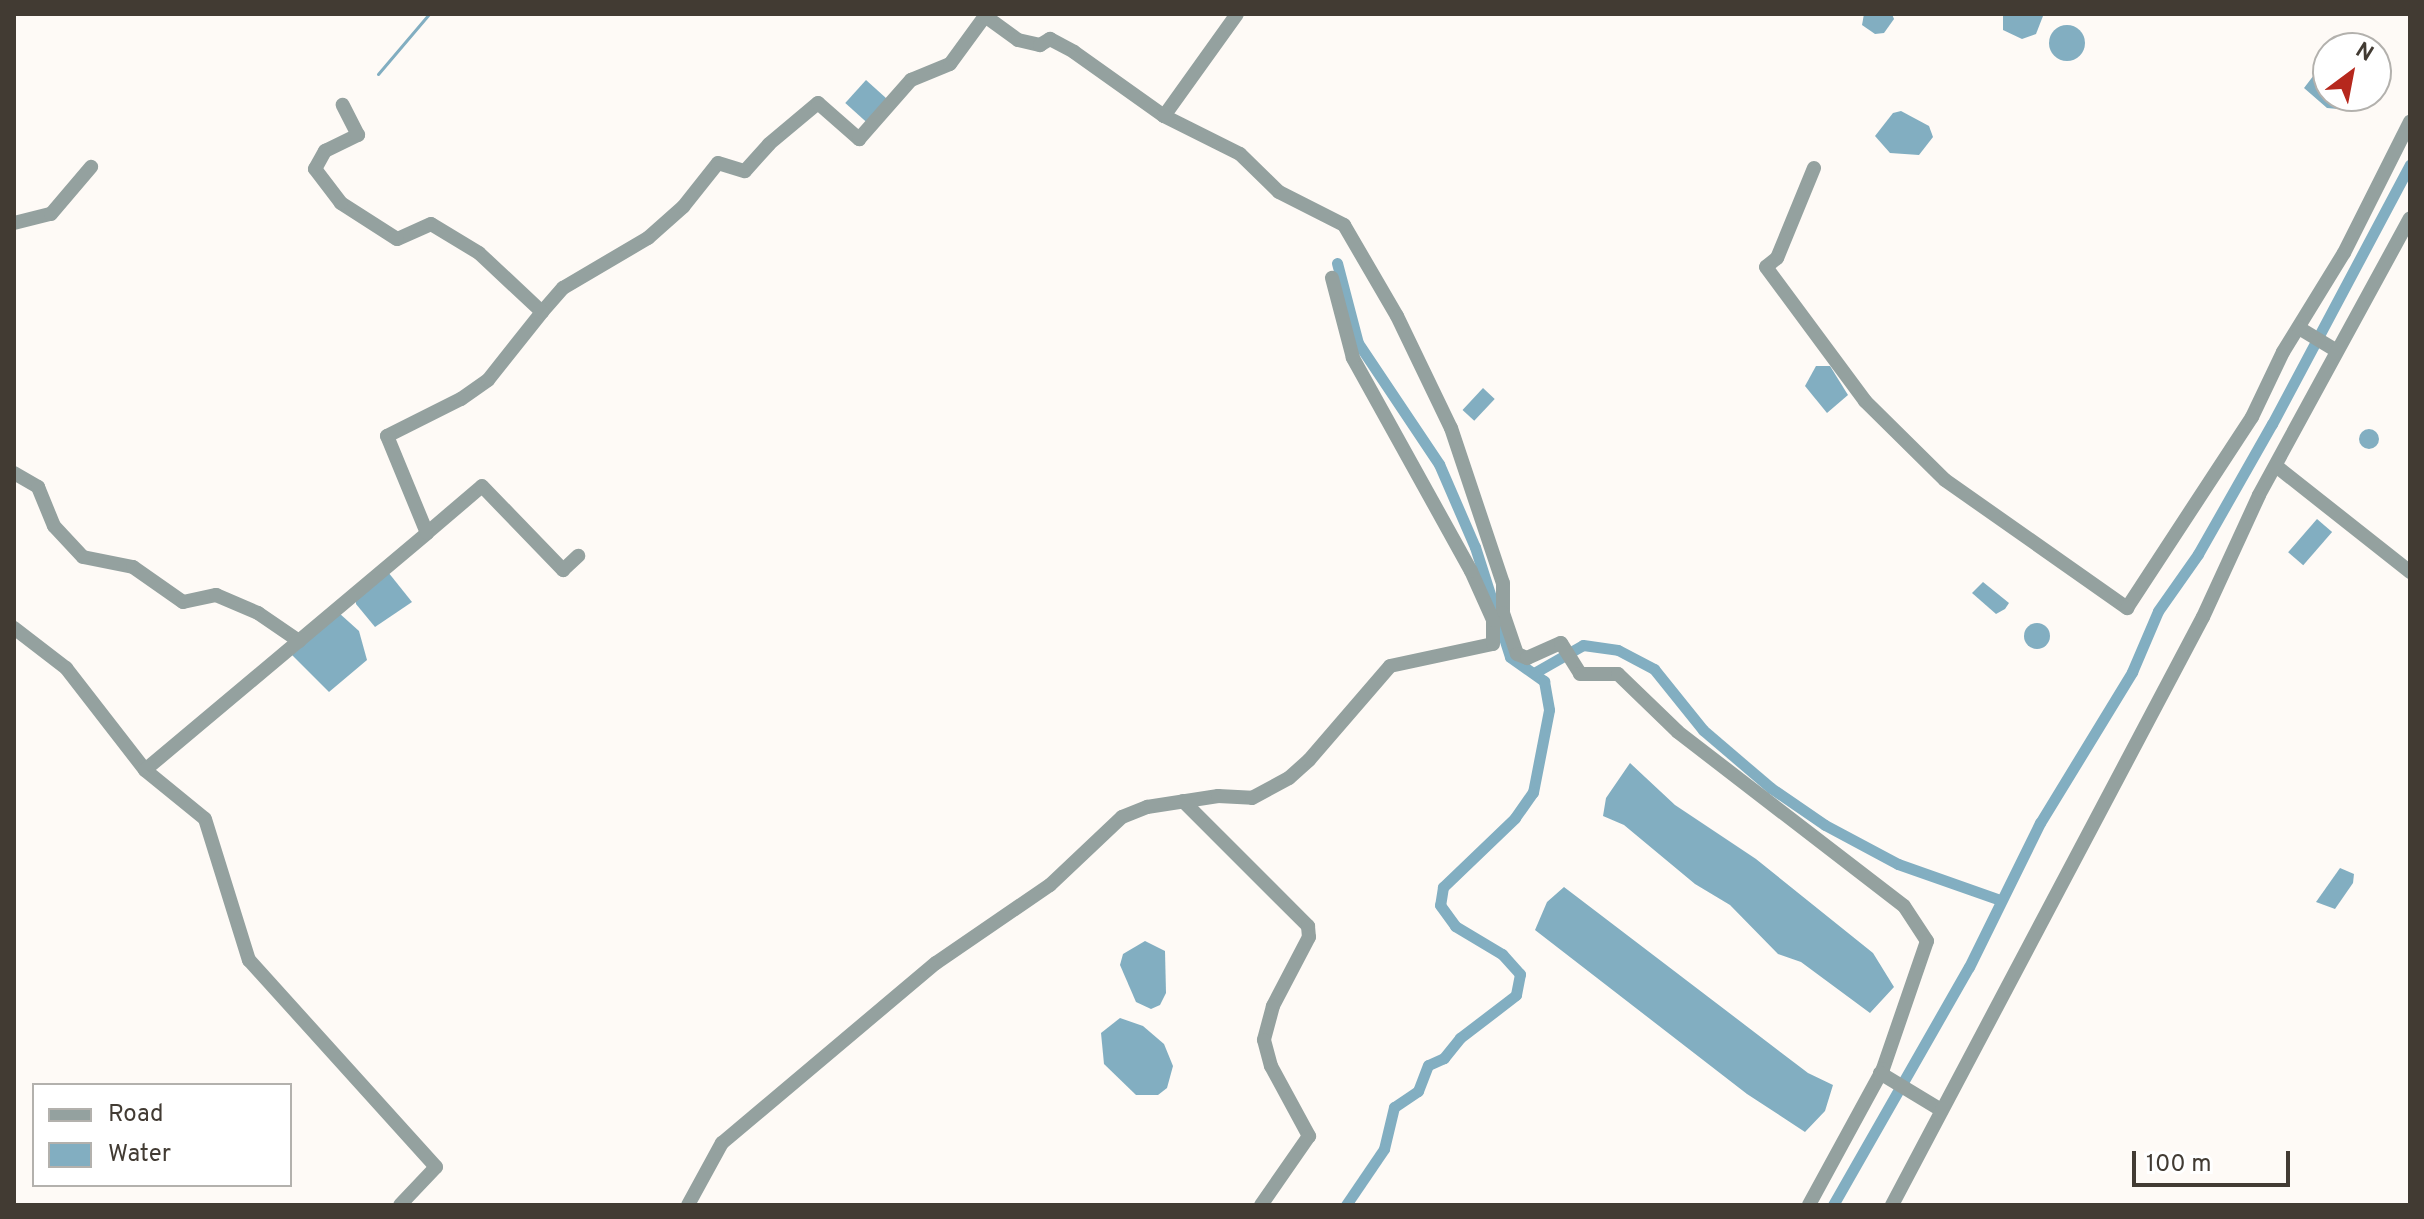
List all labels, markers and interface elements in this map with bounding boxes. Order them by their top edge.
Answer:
north arrow [2312,32,2392,112]
text: N [2350,37,2378,69]
legend [32,1083,292,1187]
text: Road [108,1100,164,1130]
scale bar [2136,1135,2294,1185]
text: Water [108,1140,171,1170]
text: 100 m [2146,1150,2212,1180]

